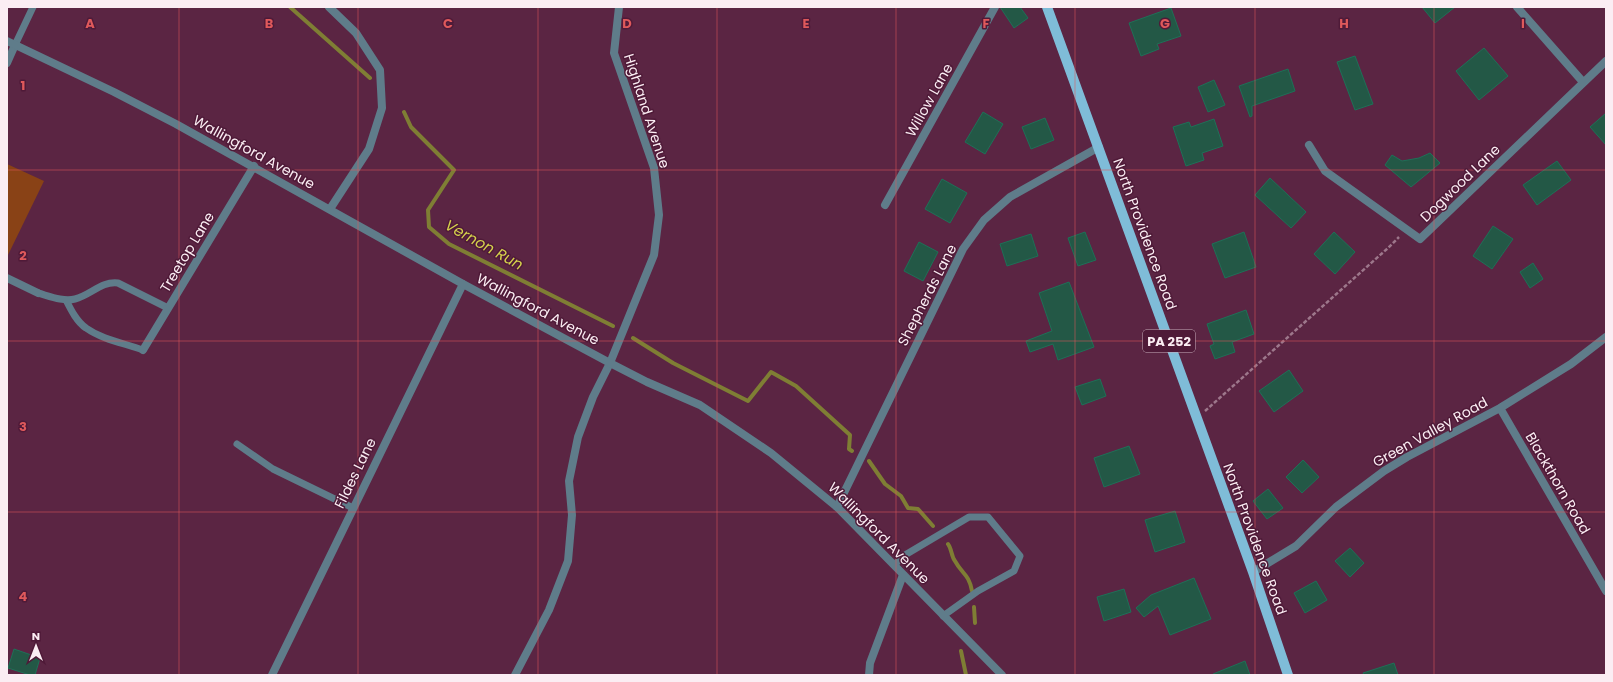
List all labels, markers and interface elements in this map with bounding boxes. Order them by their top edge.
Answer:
text: A [85,14,95,33]
text: B [265,14,274,33]
text: C [443,14,453,33]
text: D [622,14,632,33]
text: E [802,14,810,33]
text: F [982,14,990,33]
text: G [1160,14,1170,33]
text: H [1339,14,1349,33]
text: I [1521,14,1525,33]
street label: Highland Avenue [619,51,675,171]
street label: Willow Lane [901,59,958,140]
text: 1 [21,76,25,95]
street label: Wallingford Avenue [189,110,319,194]
street label: Dogwood Lane [1416,139,1505,226]
street label: North Providence Road [1108,155,1182,313]
street label: Treetop Lane [155,208,219,296]
water label: Vernon Run [441,214,527,275]
street label: Shepherds Lane [893,240,961,349]
text: 2 [19,246,27,265]
street label: Wallingford Avenue [473,268,603,350]
road number: PA 252 [1143,330,1195,352]
street label: Green Valley Road [1369,392,1491,472]
text: 3 [19,417,27,436]
street label: Blackthorn Road [1521,428,1595,538]
street label: Fildes Lane [329,434,381,512]
street label: North Providence Road [1218,460,1292,618]
street label: Wallingford Avenue [824,478,935,589]
text: 4 [19,587,28,606]
north arrow [16,626,56,666]
text: N [32,628,40,644]

